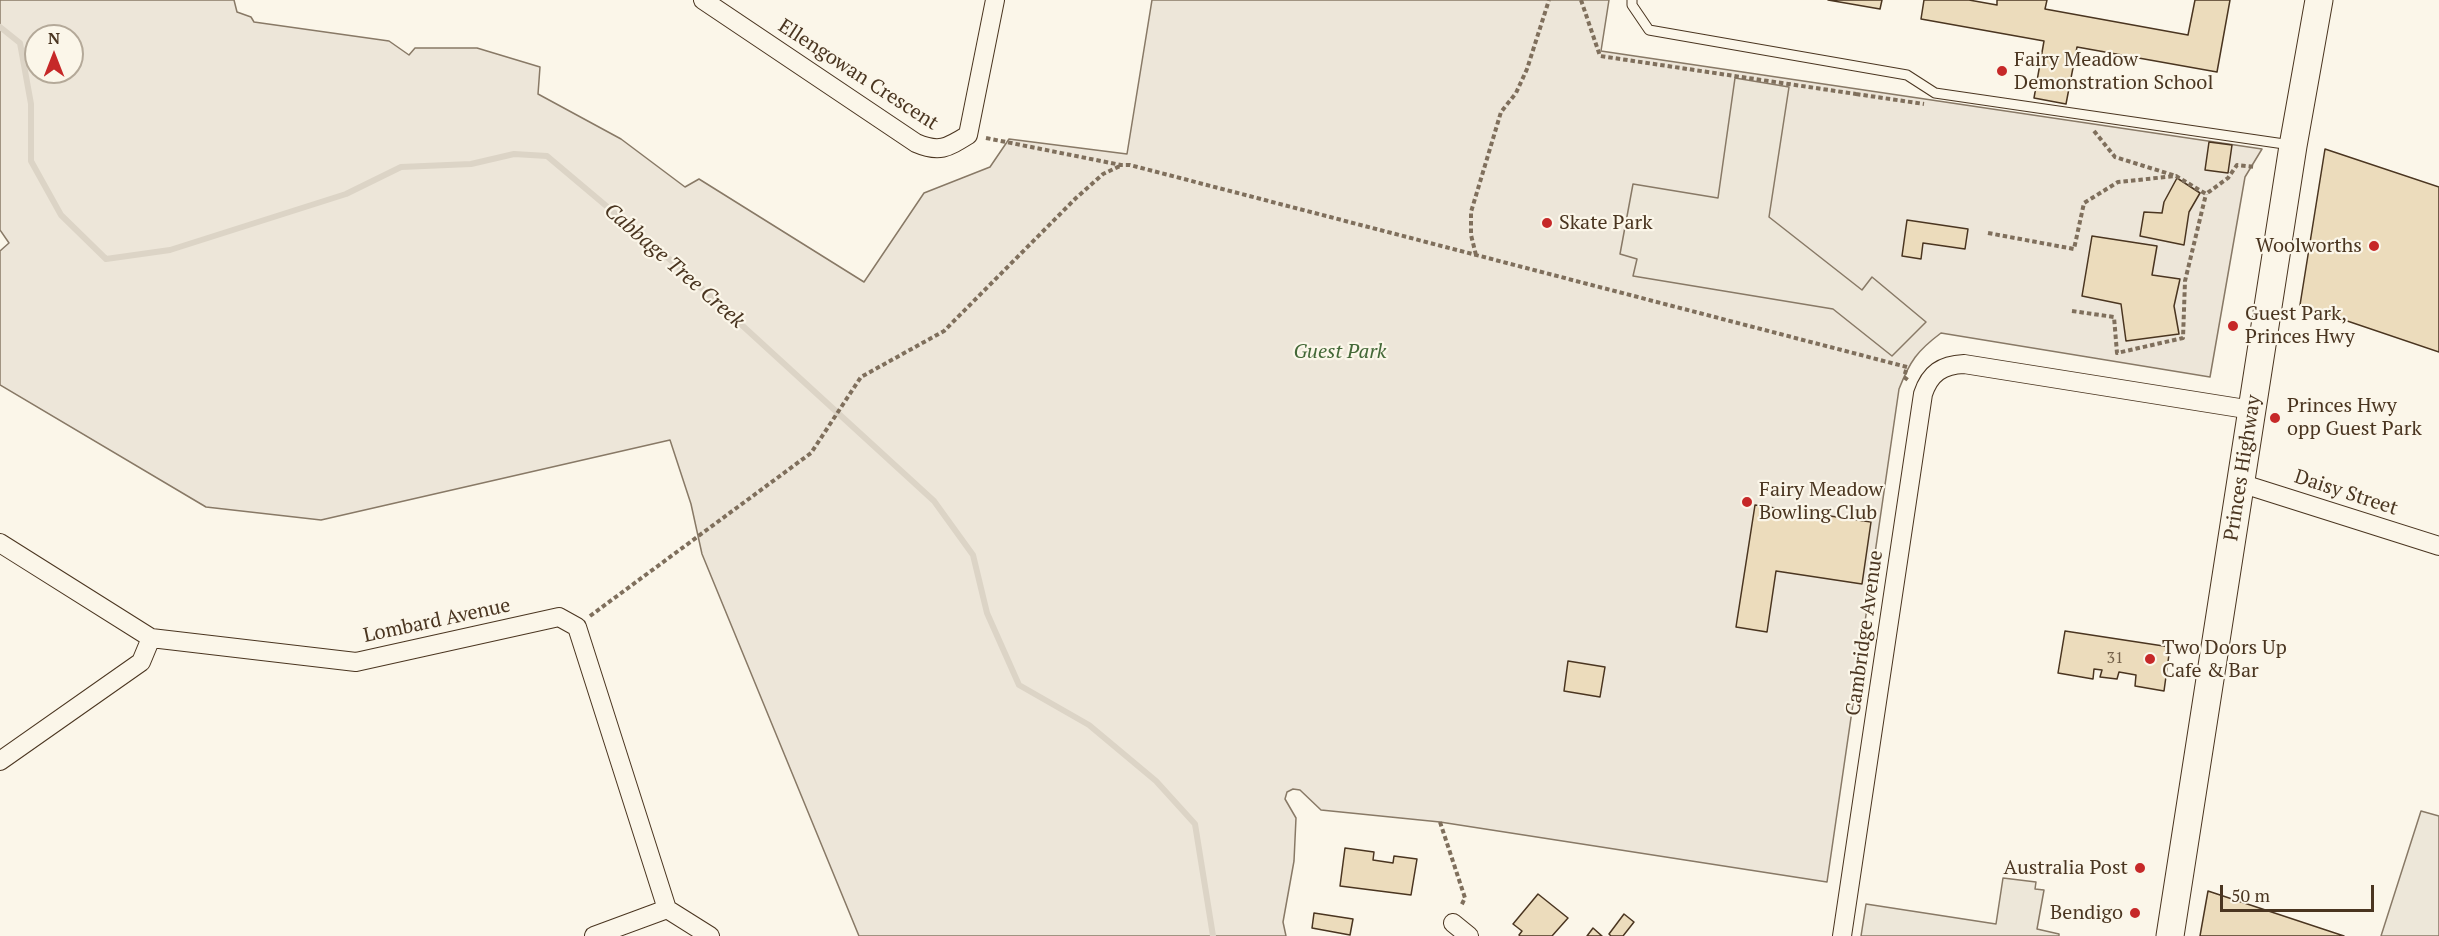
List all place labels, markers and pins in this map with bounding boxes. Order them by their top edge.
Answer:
place label: Fairy Meadow Demonstration School [2014,48,2213,95]
marker: Fairy Meadow Demonstration School [1995,64,2009,78]
place label: Skate Park [1559,211,1652,235]
marker: Skate Park [1540,216,1554,230]
place label: Woolworths [2256,234,2362,258]
marker: Woolworths [2367,239,2381,253]
place label: Guest Park, Princes Hwy [2245,302,2355,349]
marker: Guest Park, Princes Hwy [2226,319,2240,333]
place label: Princes Hwy opp Guest Park [2287,394,2422,441]
marker: Princes Hwy opp Guest Park [2268,411,2282,425]
place label: Fairy Meadow Bowling Club [1759,478,1883,525]
marker: Fairy Meadow Bowling Club [1740,495,1754,509]
place label: Two Doors Up Cafe & Bar [2162,636,2287,683]
marker: Two Doors Up Cafe & Bar [2143,652,2157,666]
place label: Australia Post [2004,856,2128,880]
marker: Australia Post [2133,861,2147,875]
place label: Bendigo [2050,901,2123,925]
marker: Bendigo [2128,906,2142,920]

